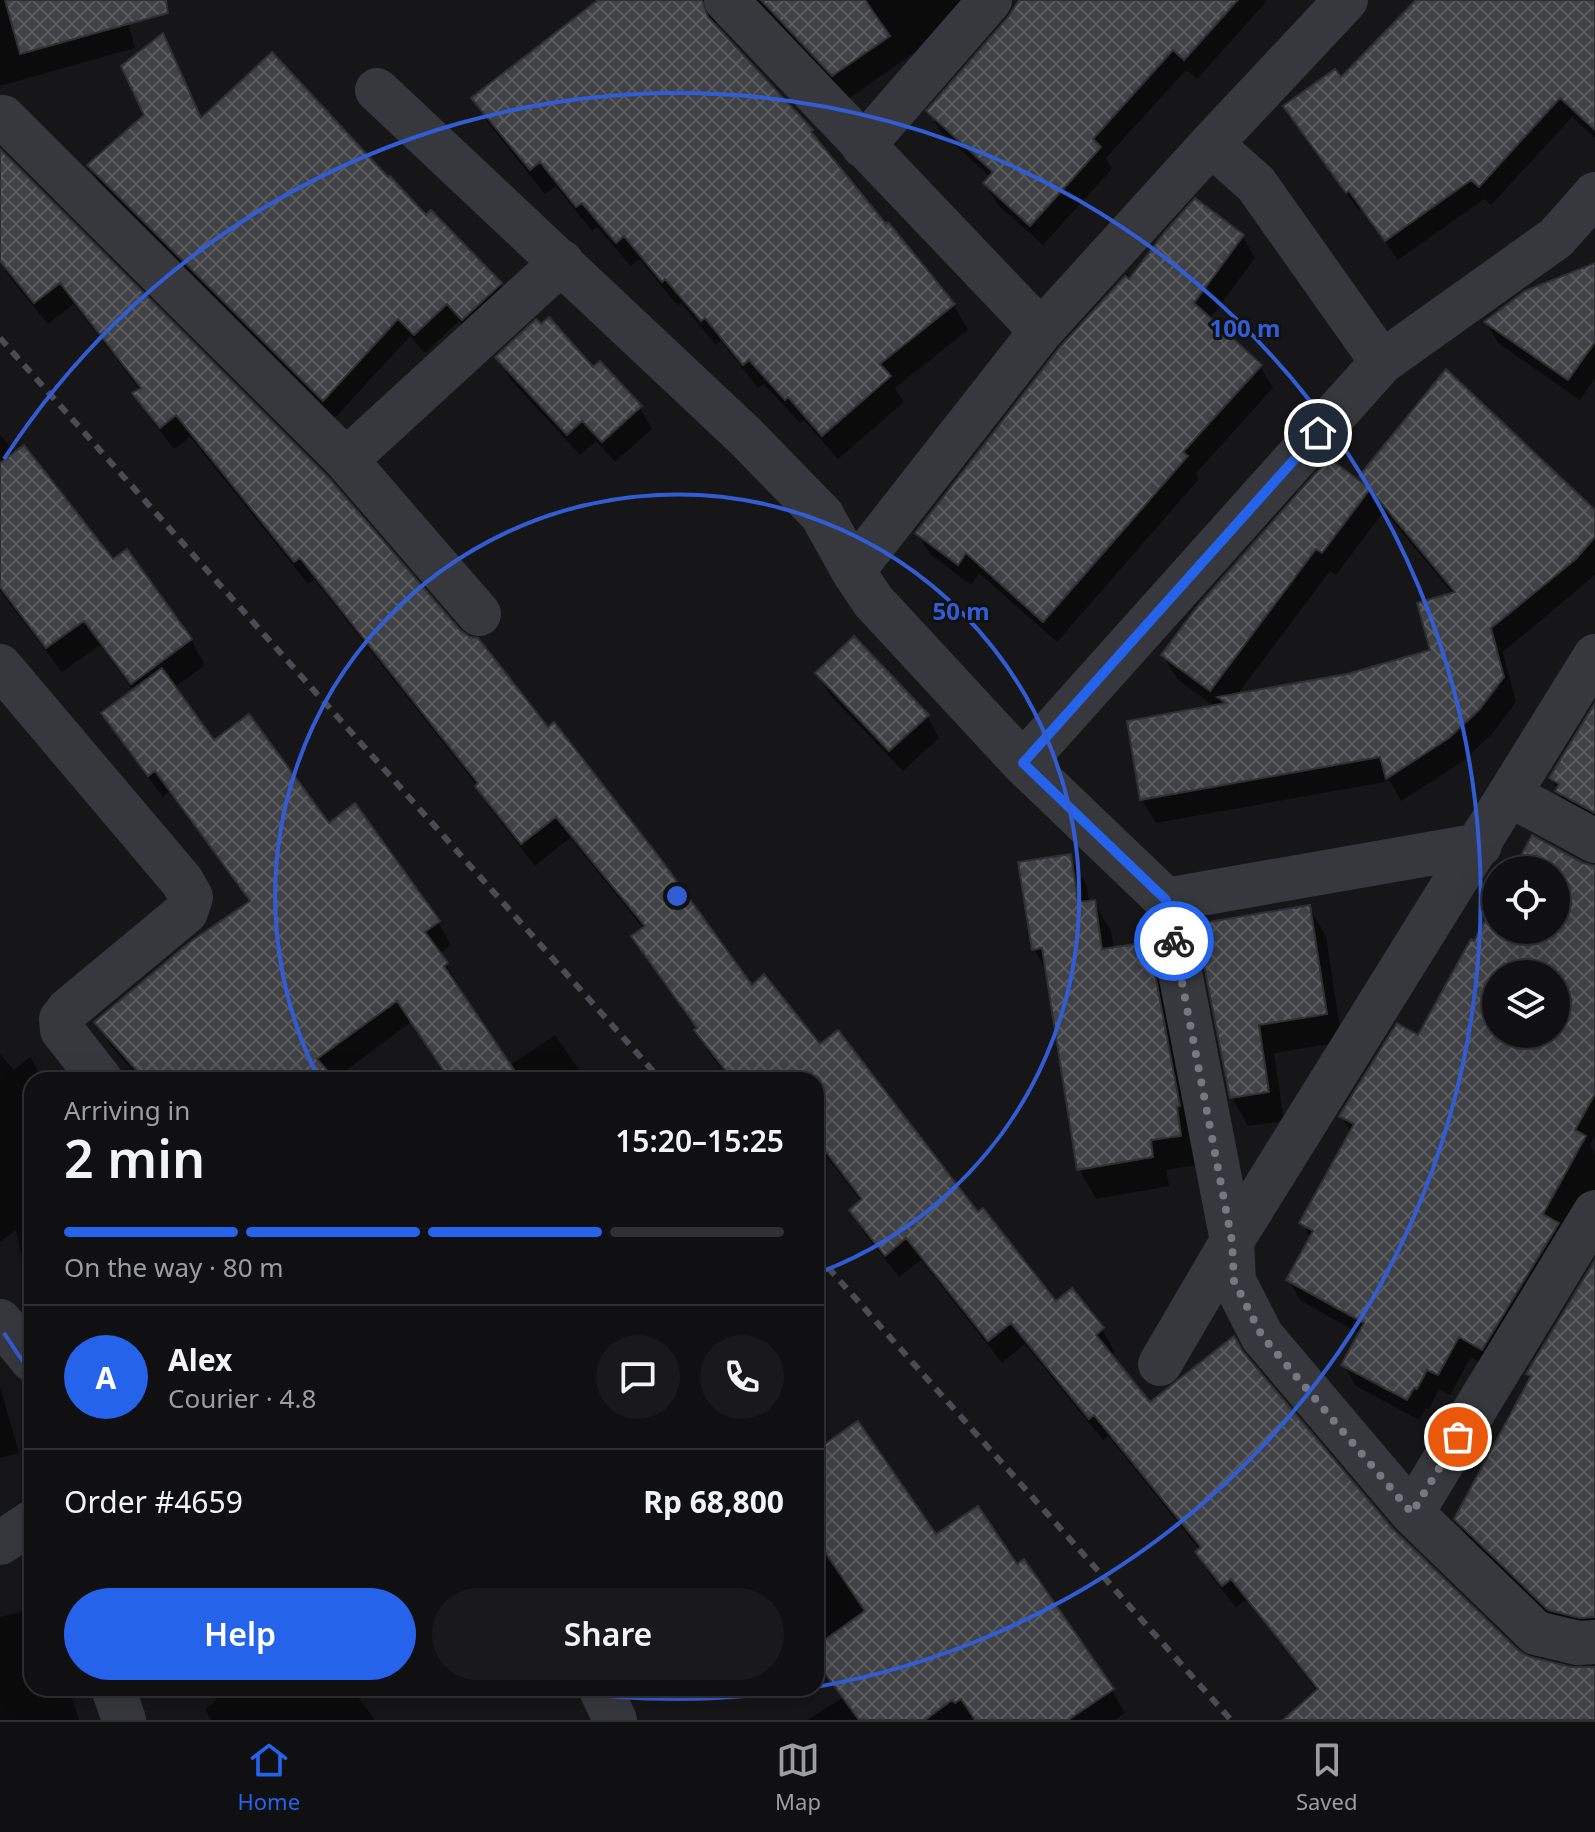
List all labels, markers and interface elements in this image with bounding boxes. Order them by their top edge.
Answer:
text: 100 m [1210,311,1280,344]
pin [1284,399,1352,467]
icon: home [1296,411,1340,455]
text: 50 m [932,594,990,627]
map controls [1482,856,1570,1048]
button: locate [1482,856,1570,944]
centre of rings [663,882,691,910]
courier [1134,901,1214,981]
icon: bike [1152,919,1196,963]
button: layers [1482,960,1570,1048]
text: Arriving in [64,1092,190,1128]
text: 15:20–15:25 [615,1120,784,1161]
text: 2 min [64,1122,205,1193]
text: On the way · 80 m [64,1249,284,1285]
button: chat [596,1335,680,1419]
button: phone [700,1335,784,1419]
text: Alex [168,1339,232,1380]
text: A [96,1357,116,1398]
text: Courier · 4.8 [168,1380,316,1416]
pin [1424,1403,1492,1471]
icon: bag [1436,1415,1480,1459]
text: Order #4659 [64,1481,243,1522]
text: Rp 68,800 [643,1481,784,1522]
button: Help [64,1588,416,1680]
button: Share [432,1588,784,1680]
tab: Home [238,1738,300,1816]
tab: Map [775,1738,821,1816]
tab: Saved [1296,1738,1357,1816]

